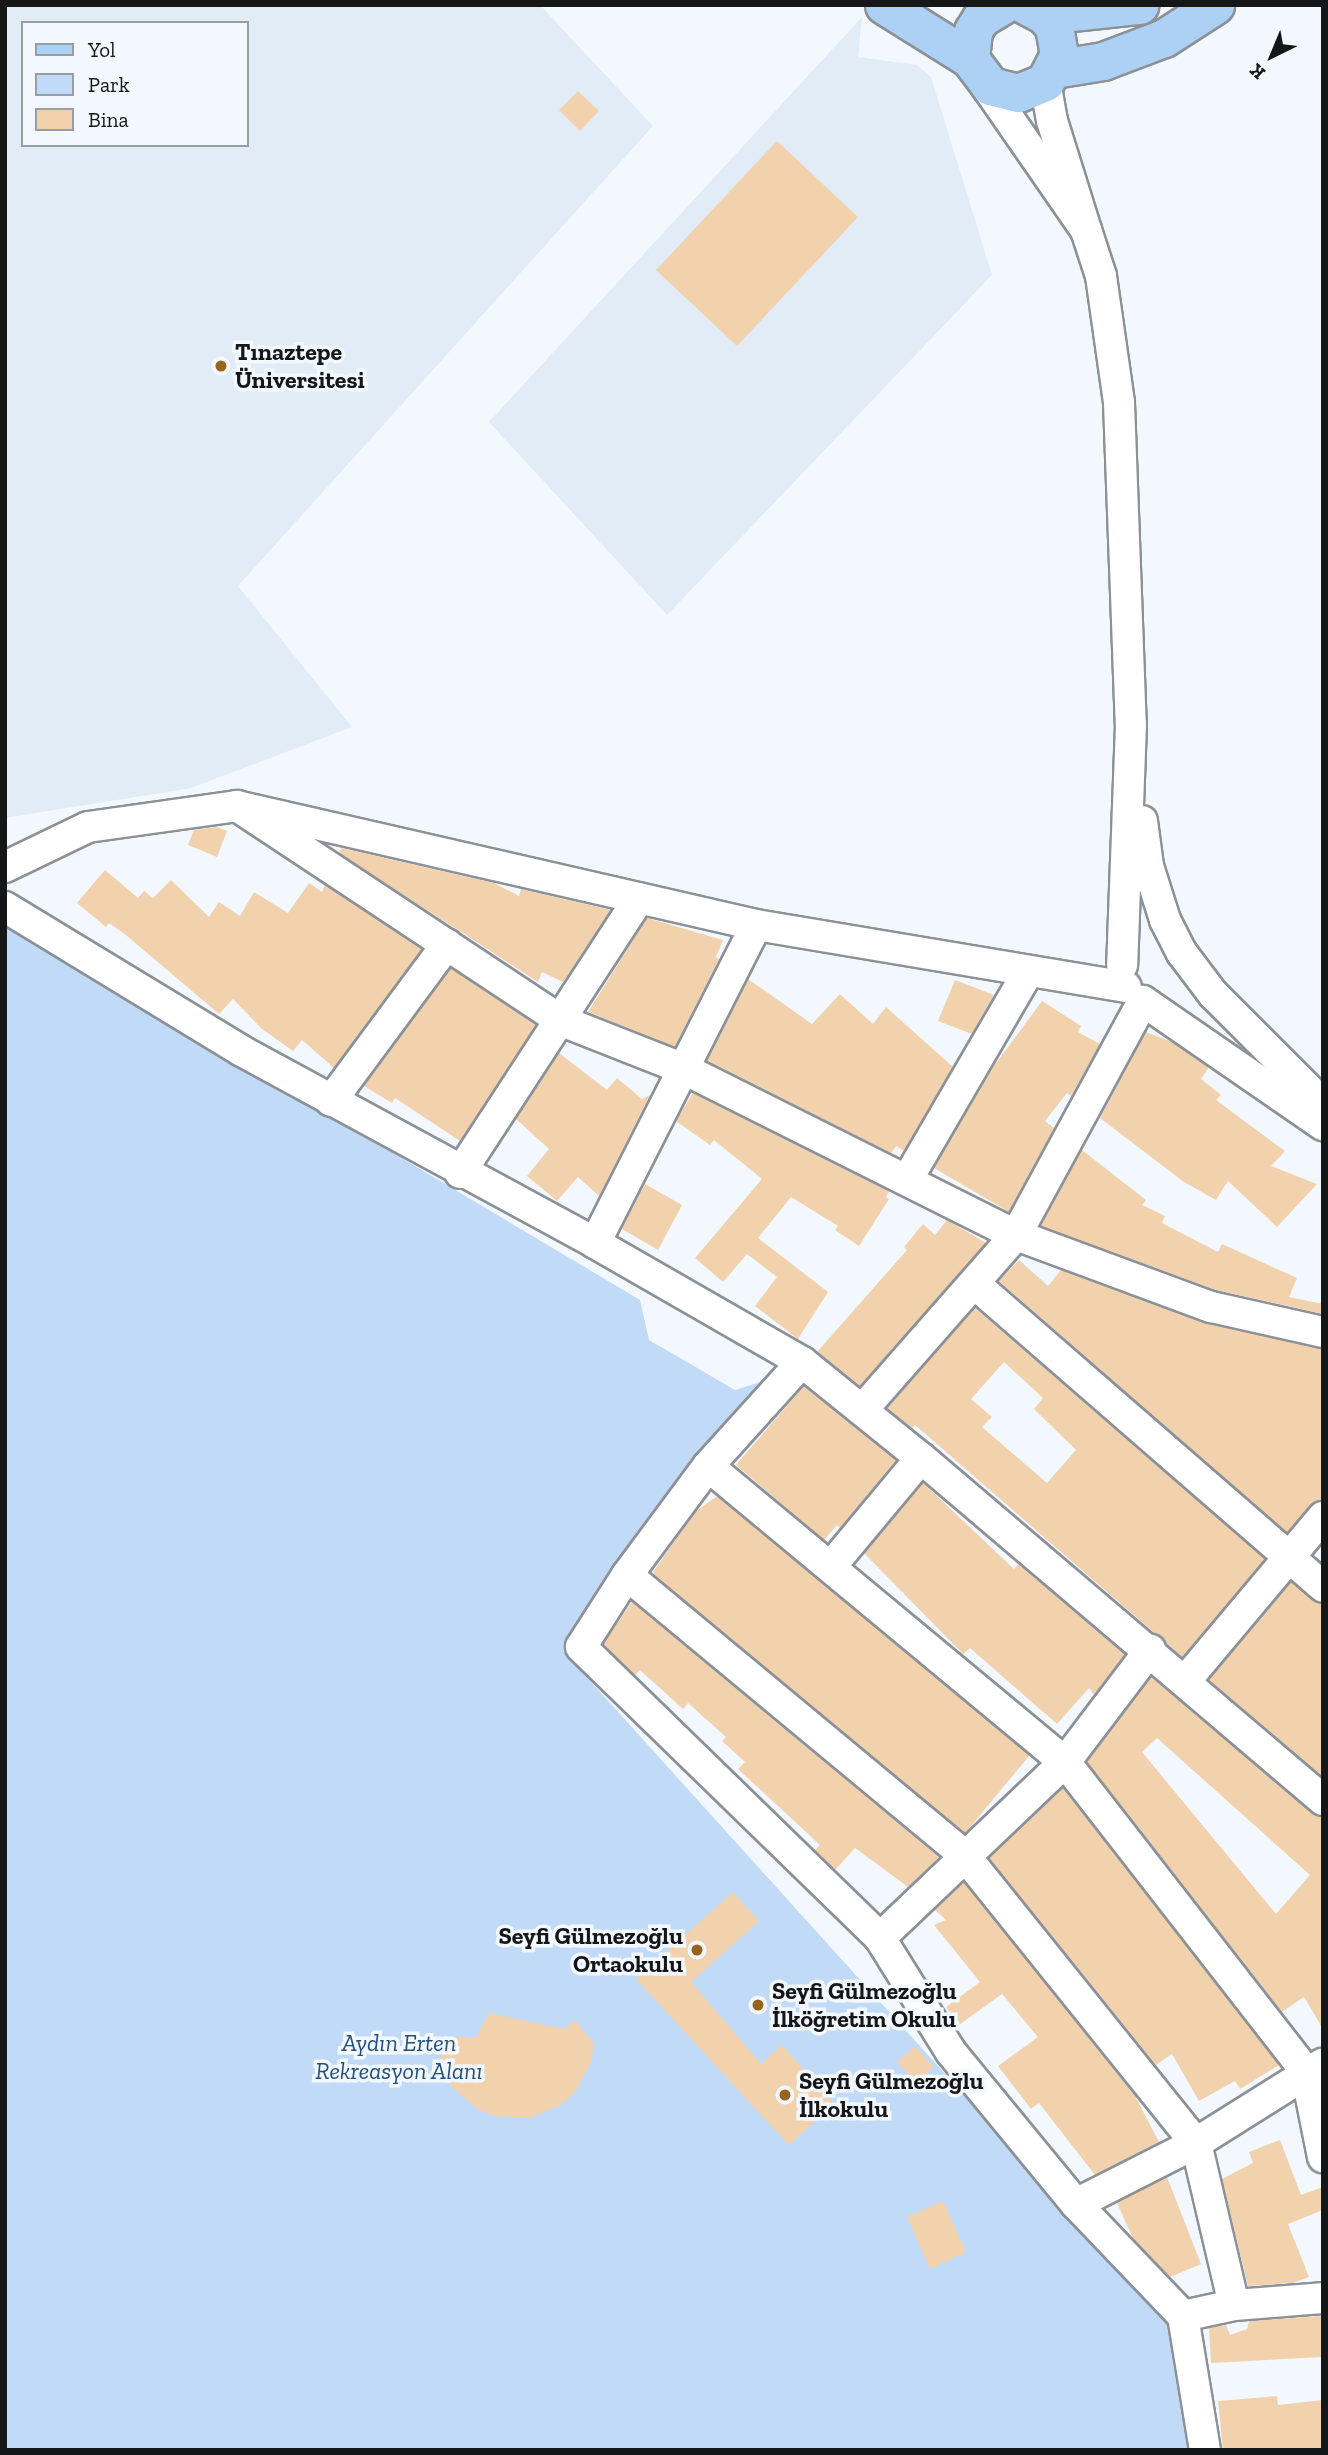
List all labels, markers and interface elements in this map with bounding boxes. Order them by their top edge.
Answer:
legend [21,21,248,147]
north arrow [1237,21,1307,91]
text: Yol [88,37,116,62]
text: K [1245,59,1270,85]
text: Park [88,72,130,97]
text: Bina [88,107,129,132]
place label: Tınaztepe Üniversitesi [235,338,365,394]
marker: Tınaztepe Üniversitesi [213,358,229,374]
place label: Seyfi Gülmezoğlu Ortaokulu [498,1922,683,1978]
marker: Seyfi Gülmezoğlu Ortaokulu [689,1942,705,1958]
place label: Seyfi Gülmezoğlu İlköğretim Okulu [772,1977,957,2033]
marker: Seyfi Gülmezoğlu İlköğretim Okulu [750,1997,766,2013]
park label: Aydın Erten Rekreasyon Alanı [315,2029,483,2085]
place label: Seyfi Gülmezoğlu İlkokulu [799,2067,984,2123]
marker: Seyfi Gülmezoğlu İlkokulu [777,2087,793,2103]

